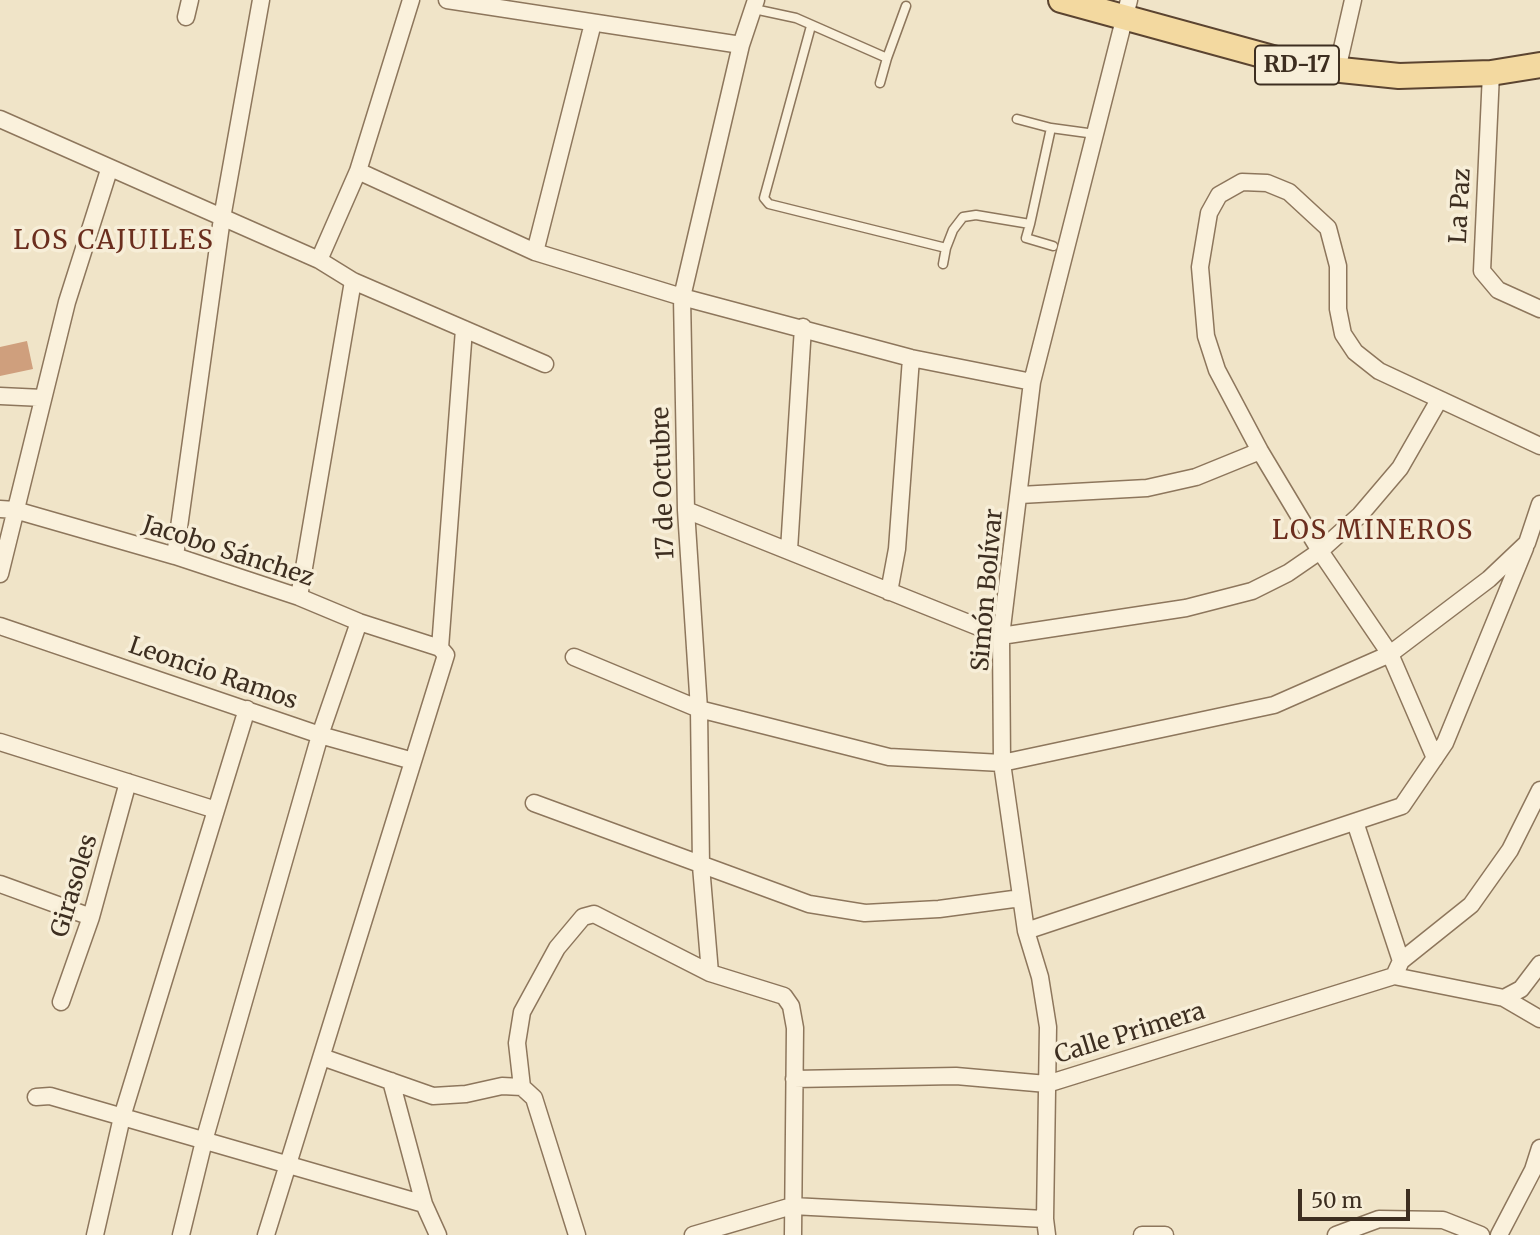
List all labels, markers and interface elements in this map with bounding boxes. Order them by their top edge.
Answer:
road number: RD-17 [1255,46,1339,85]
street label: La Paz [1445,168,1477,244]
district label: LOS CAJUILES [15,226,213,258]
street label: 17 de Octubre [647,406,681,560]
street label: Simón Bolívar [967,507,1009,673]
street label: Jacobo Sánchez [139,511,317,593]
district label: LOS MINEROS [1273,516,1473,548]
street label: Leoncio Ramos [125,632,301,716]
street label: Girasoles [46,831,104,941]
street label: Calle Primera [1051,997,1209,1071]
scale bar [1302,1176,1414,1220]
text: 50 m [1311,1187,1362,1214]

